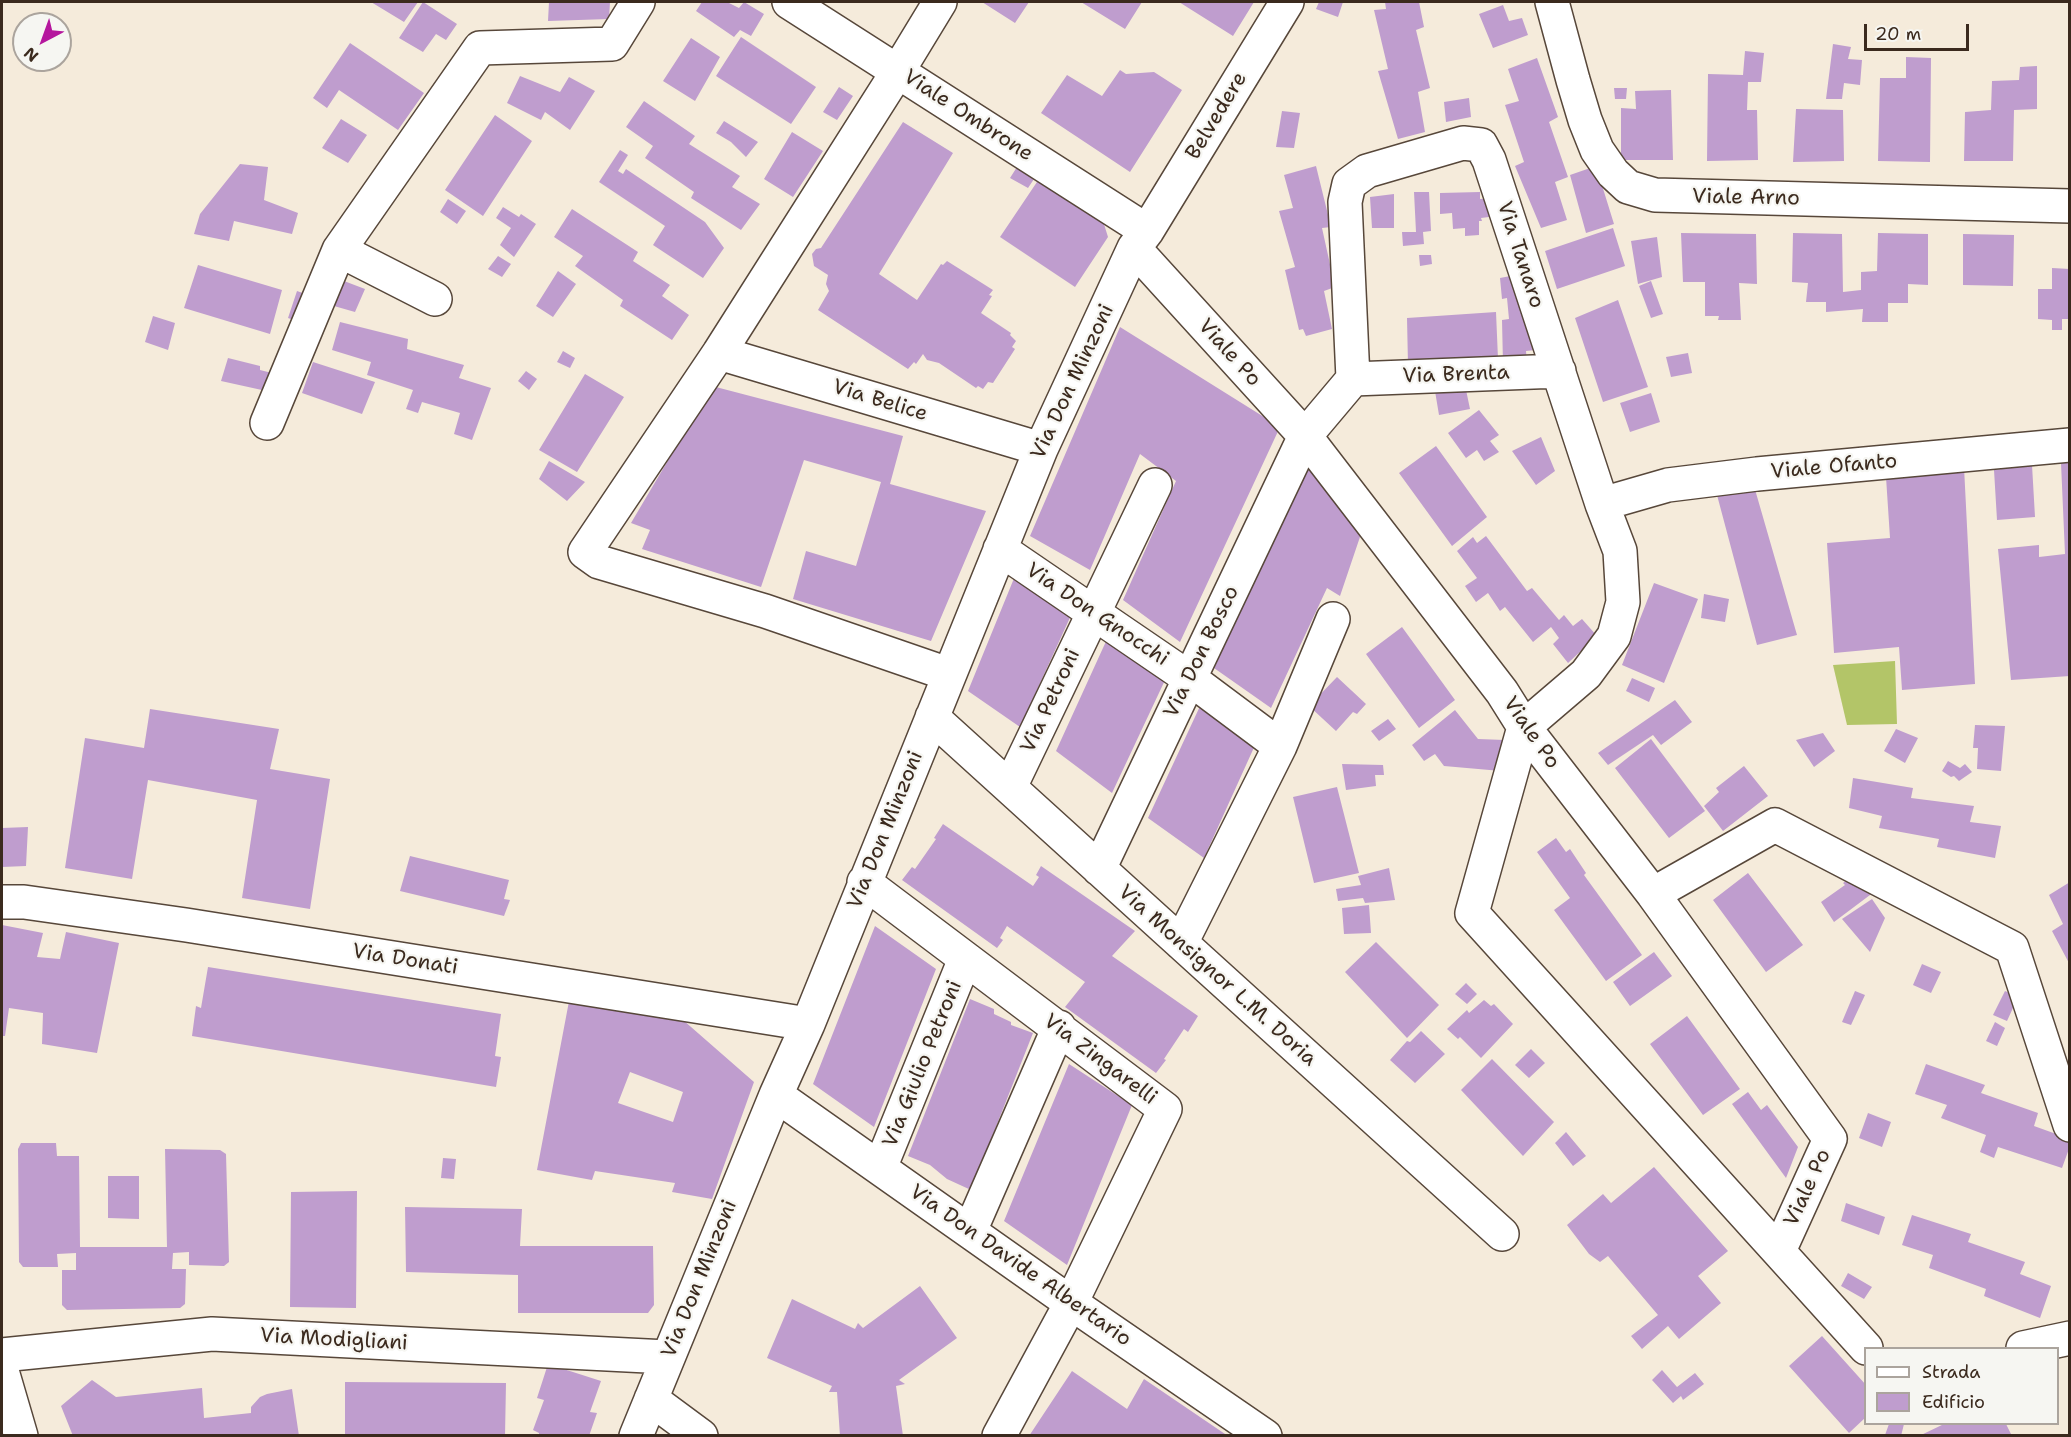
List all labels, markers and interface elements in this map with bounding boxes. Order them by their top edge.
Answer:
north arrow [12,12,72,72]
scale bar [1867,12,1972,50]
text: 20 m [1875,22,1921,46]
text: N [19,42,43,67]
street label: Viale Ombrone [898,65,1038,167]
street label: Belvedere [1181,68,1253,164]
street label: Viale Arno [1692,184,1800,212]
street label: Via Tanaro [1491,199,1549,311]
street label: Via Don Minzoni [1026,301,1120,463]
street label: Viale Po [1192,314,1266,392]
street label: Via Brenta [1402,361,1510,389]
street label: Via Belice [830,375,930,427]
street label: Viale Ofanto [1770,449,1898,485]
street label: Via Don Gnocchi [1021,558,1173,672]
street label: Via Don Bosco [1159,582,1245,722]
street label: Via Petroni [1016,645,1086,757]
street label: Viale Po [1497,692,1565,774]
street label: Via Don Minzoni [843,747,929,913]
street label: Via Monsignor L.M. Doria [1112,880,1322,1072]
street label: Via Donati [350,939,460,981]
street label: Via Giulio Petroni [878,977,968,1151]
street label: Via Zingarelli [1038,1009,1162,1111]
street label: Viale Po [1779,1145,1837,1231]
street label: Via Don Davide Albertario [904,1180,1136,1352]
street label: Via Don Minzoni [657,1196,743,1362]
street label: Via Modigliani [259,1324,409,1356]
legend [1864,1347,2059,1425]
text: Strada [1922,1360,1981,1384]
text: Edificio [1922,1390,1985,1414]

